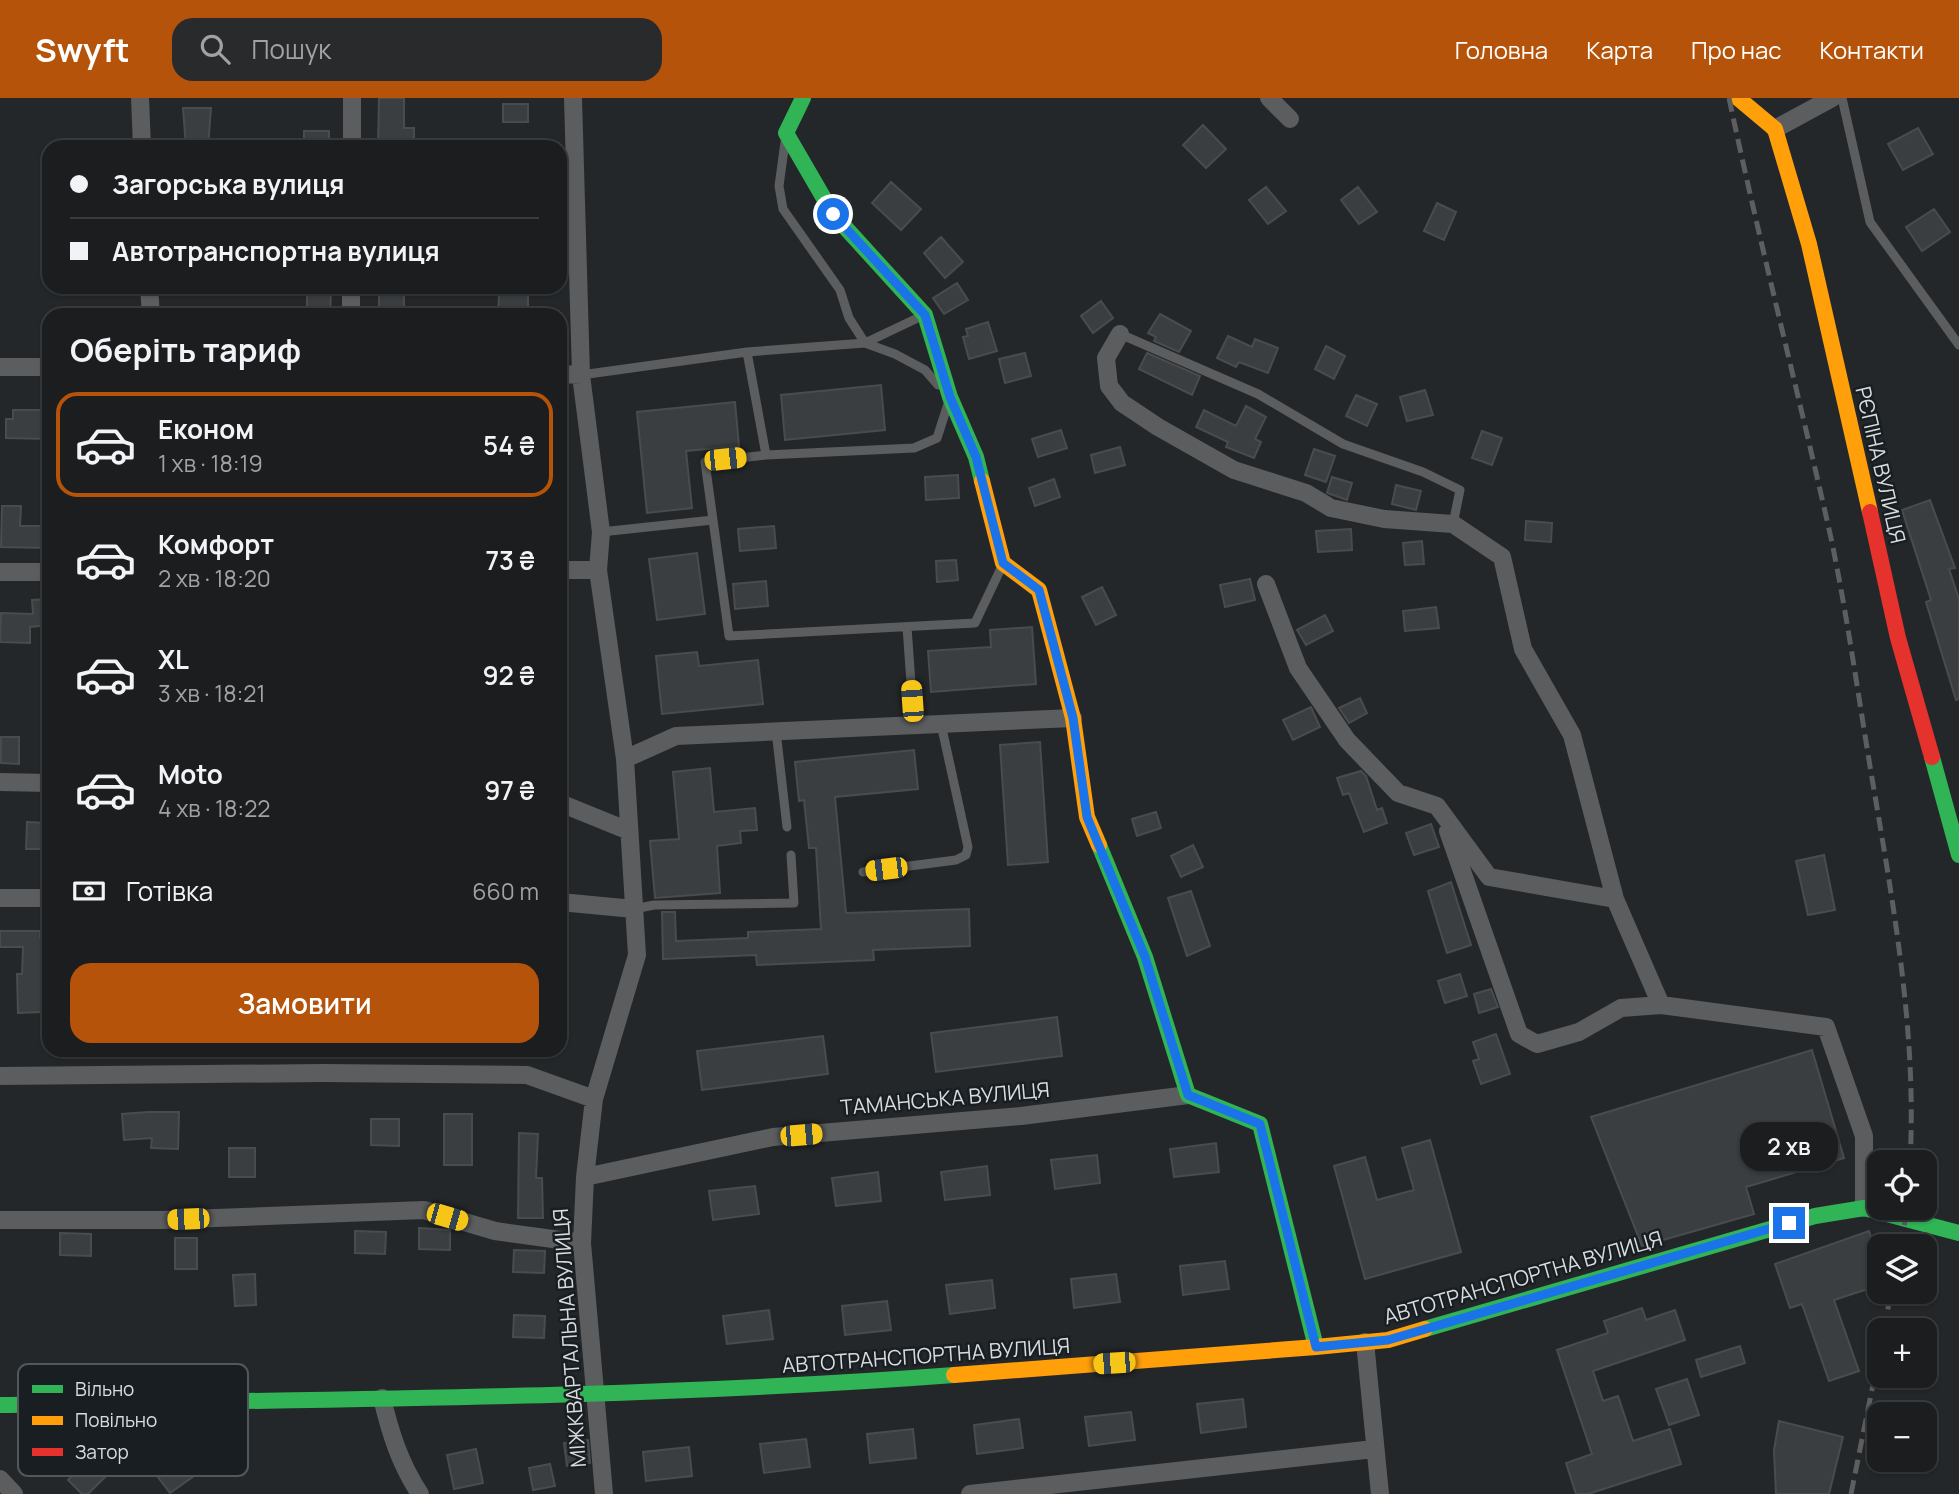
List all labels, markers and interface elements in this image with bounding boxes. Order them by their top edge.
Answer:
search box [172,18,662,81]
text: Swyft [35,27,130,72]
icon: search [196,30,234,68]
text: Пошук [252,31,331,67]
text: Головна [1455,33,1548,66]
text: Карта [1586,33,1653,66]
text: Про нас [1691,33,1782,66]
text: Контакти [1820,33,1924,66]
text: Загорська вулиця [112,166,344,202]
route start [817,198,849,230]
text: Автотранспортна вулиця [112,233,440,269]
text: Оберіть тариф [70,328,301,372]
street label: РЄПІНА ВУЛИЦЯ [1849,384,1913,546]
text: Економ [158,411,254,447]
icon: car [74,413,137,476]
text: 54 ₴ [483,427,535,463]
car [704,446,747,472]
text: 1 хв · 18:19 [158,447,263,479]
text: Комфорт [158,526,274,562]
icon: car [74,528,137,591]
text: 73 ₴ [485,542,535,578]
text: 2 хв · 18:20 [158,562,271,594]
text: XL [158,641,189,677]
icon: car [74,643,137,706]
text: 92 ₴ [482,657,535,693]
text: 3 хв · 18:21 [158,677,265,709]
car [901,679,924,723]
text: Moto [158,756,223,792]
icon: car [74,758,137,821]
text: 97 ₴ [484,772,535,808]
text: 4 хв · 18:22 [158,792,270,824]
car [864,856,909,882]
icon: cash [70,872,108,910]
text: Готівка [126,873,213,909]
text: 660 m [472,875,539,907]
button: Замовити [70,963,539,1043]
street label: ТАМАНСЬКА ВУЛИЦЯ [839,1075,1051,1121]
callout: 2 хв [1740,1122,1838,1170]
car [780,1123,823,1147]
text: 2 хв [1767,1130,1811,1162]
map controls [1867,1150,1937,1472]
button: locate [1867,1150,1937,1220]
car [424,1201,471,1233]
route end [1773,1207,1805,1239]
car [167,1208,210,1230]
street label: МІЖКВАРТАЛЬНА ВУЛИЦЯ [546,1208,592,1468]
street label: АВТОТРАНСПОРТНА ВУЛИЦЯ [1380,1224,1665,1330]
button: layers [1867,1234,1937,1304]
button: + [1867,1318,1937,1388]
street label: АВТОТРАНСПОРТНА ВУЛИЦЯ [781,1331,1071,1379]
car [1093,1351,1136,1375]
legend [18,1364,248,1476]
text: Вільно [75,1376,134,1402]
button: − [1867,1402,1937,1472]
text: Повільно [75,1407,157,1433]
text: Затор [75,1439,129,1465]

